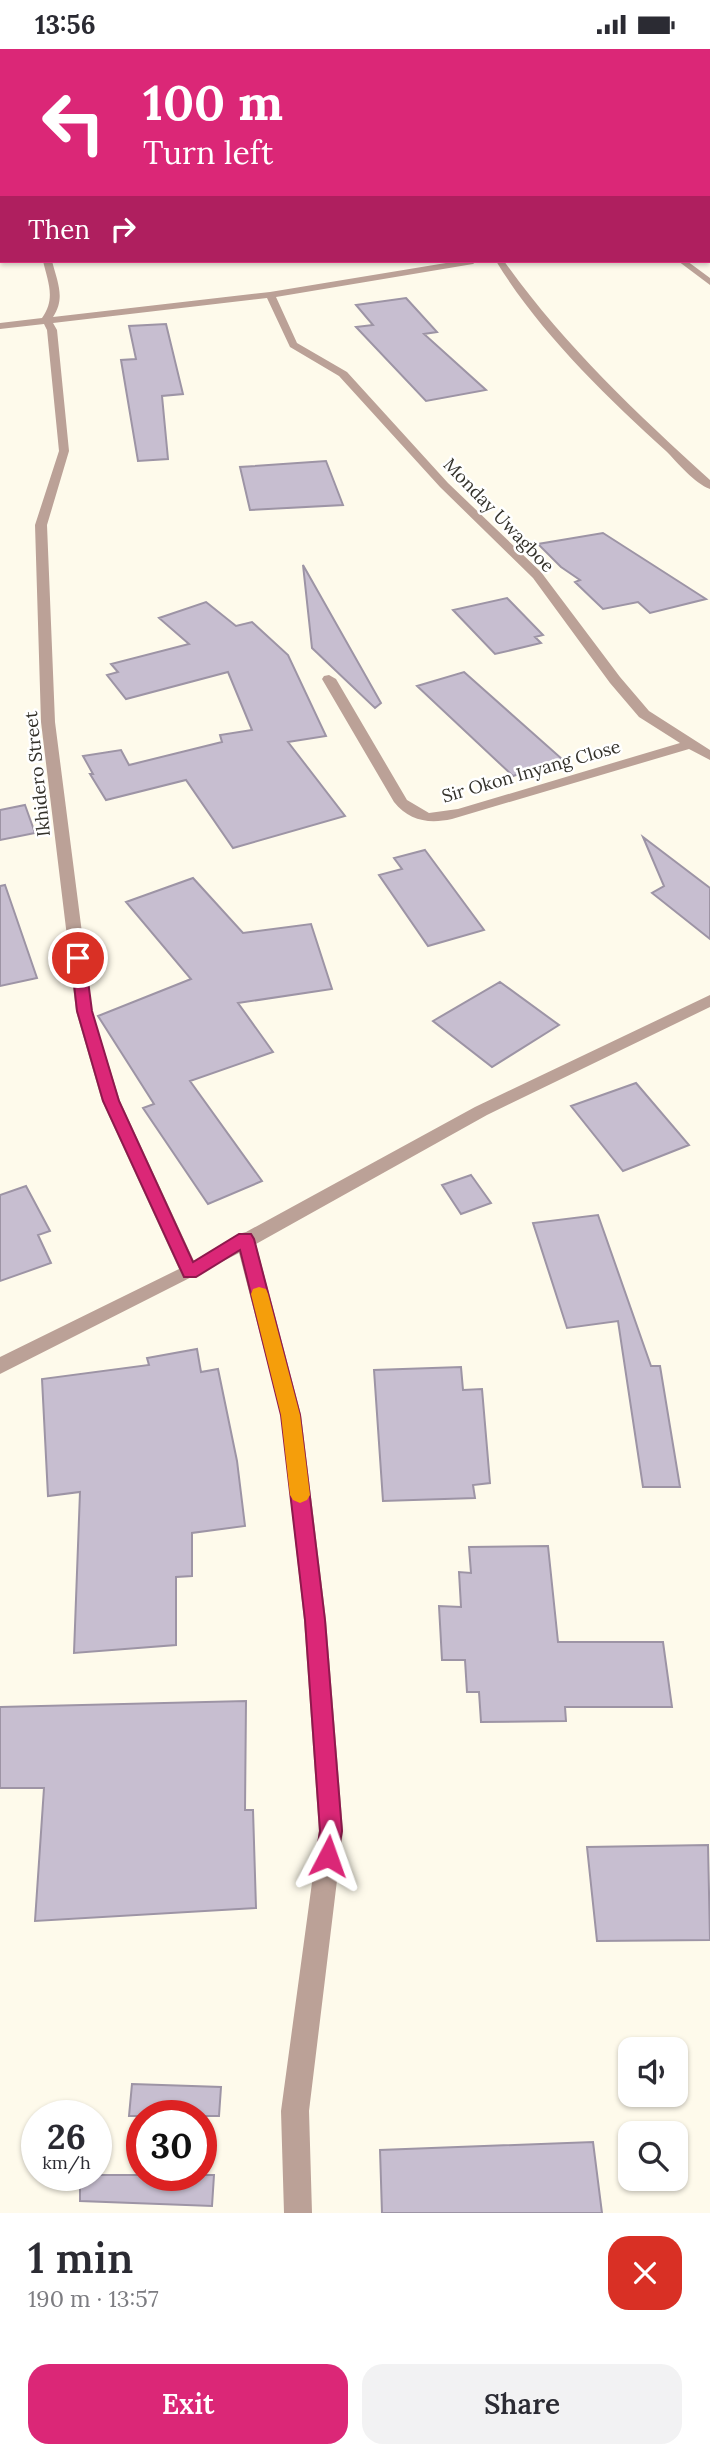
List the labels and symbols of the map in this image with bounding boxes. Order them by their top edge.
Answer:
street label: Monday Uwagboe [439,453,560,577]
street label: Ikhidero Street [19,710,55,838]
street label: Sir Okon Inyang Close [439,734,623,808]
pin [48,928,108,988]
position arrow [291,1819,365,1893]
speed limit sign: 30 [126,2100,217,2191]

